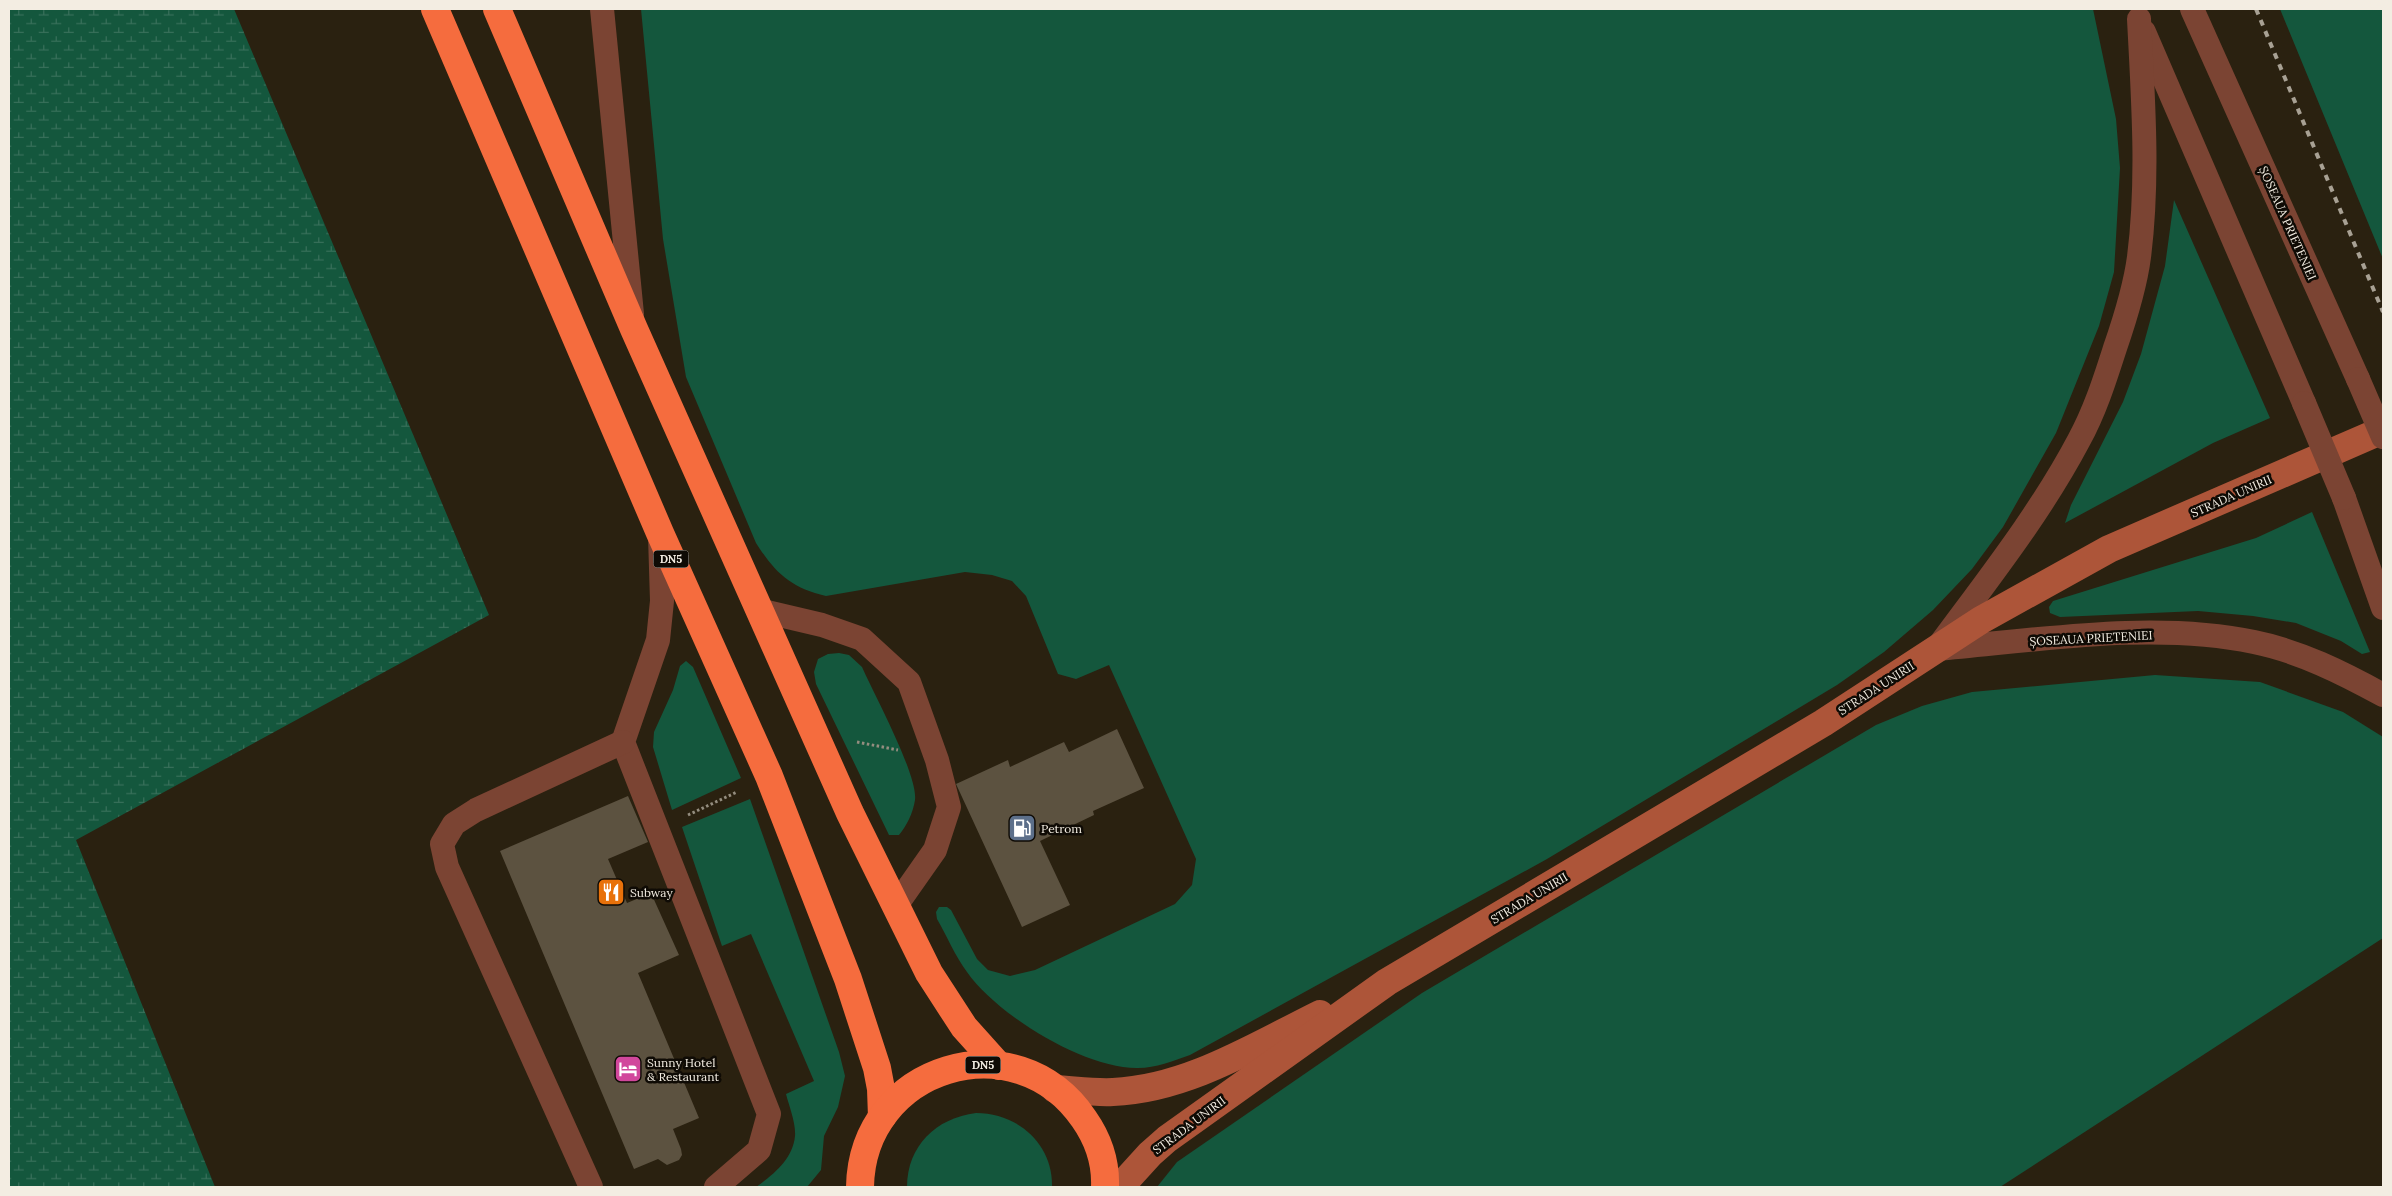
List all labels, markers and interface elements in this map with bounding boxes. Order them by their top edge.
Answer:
street label: ȘOSEAUA PRIETENIEI [2256,164,2320,282]
street label: STRADA UNIRII [2188,471,2274,521]
road number: DN5 [654,550,688,568]
street label: ȘOSEAUA PRIETENIEI [2029,627,2153,649]
street label: STRADA UNIRII [1835,658,1917,718]
fuel station icon: Petrom [1007,813,1037,843]
place label: Petrom [1041,821,1082,836]
street label: STRADA UNIRII [1488,869,1570,927]
restaurant icon: Subway [596,877,626,907]
place label: Subway [630,885,673,900]
hotel icon: Sunny Hotel & Restaurant [613,1054,643,1084]
place label: Sunny Hotel & Restaurant [647,1055,719,1084]
road number: DN5 [966,1056,1000,1074]
street label: STRADA UNIRII [1150,1093,1228,1157]

